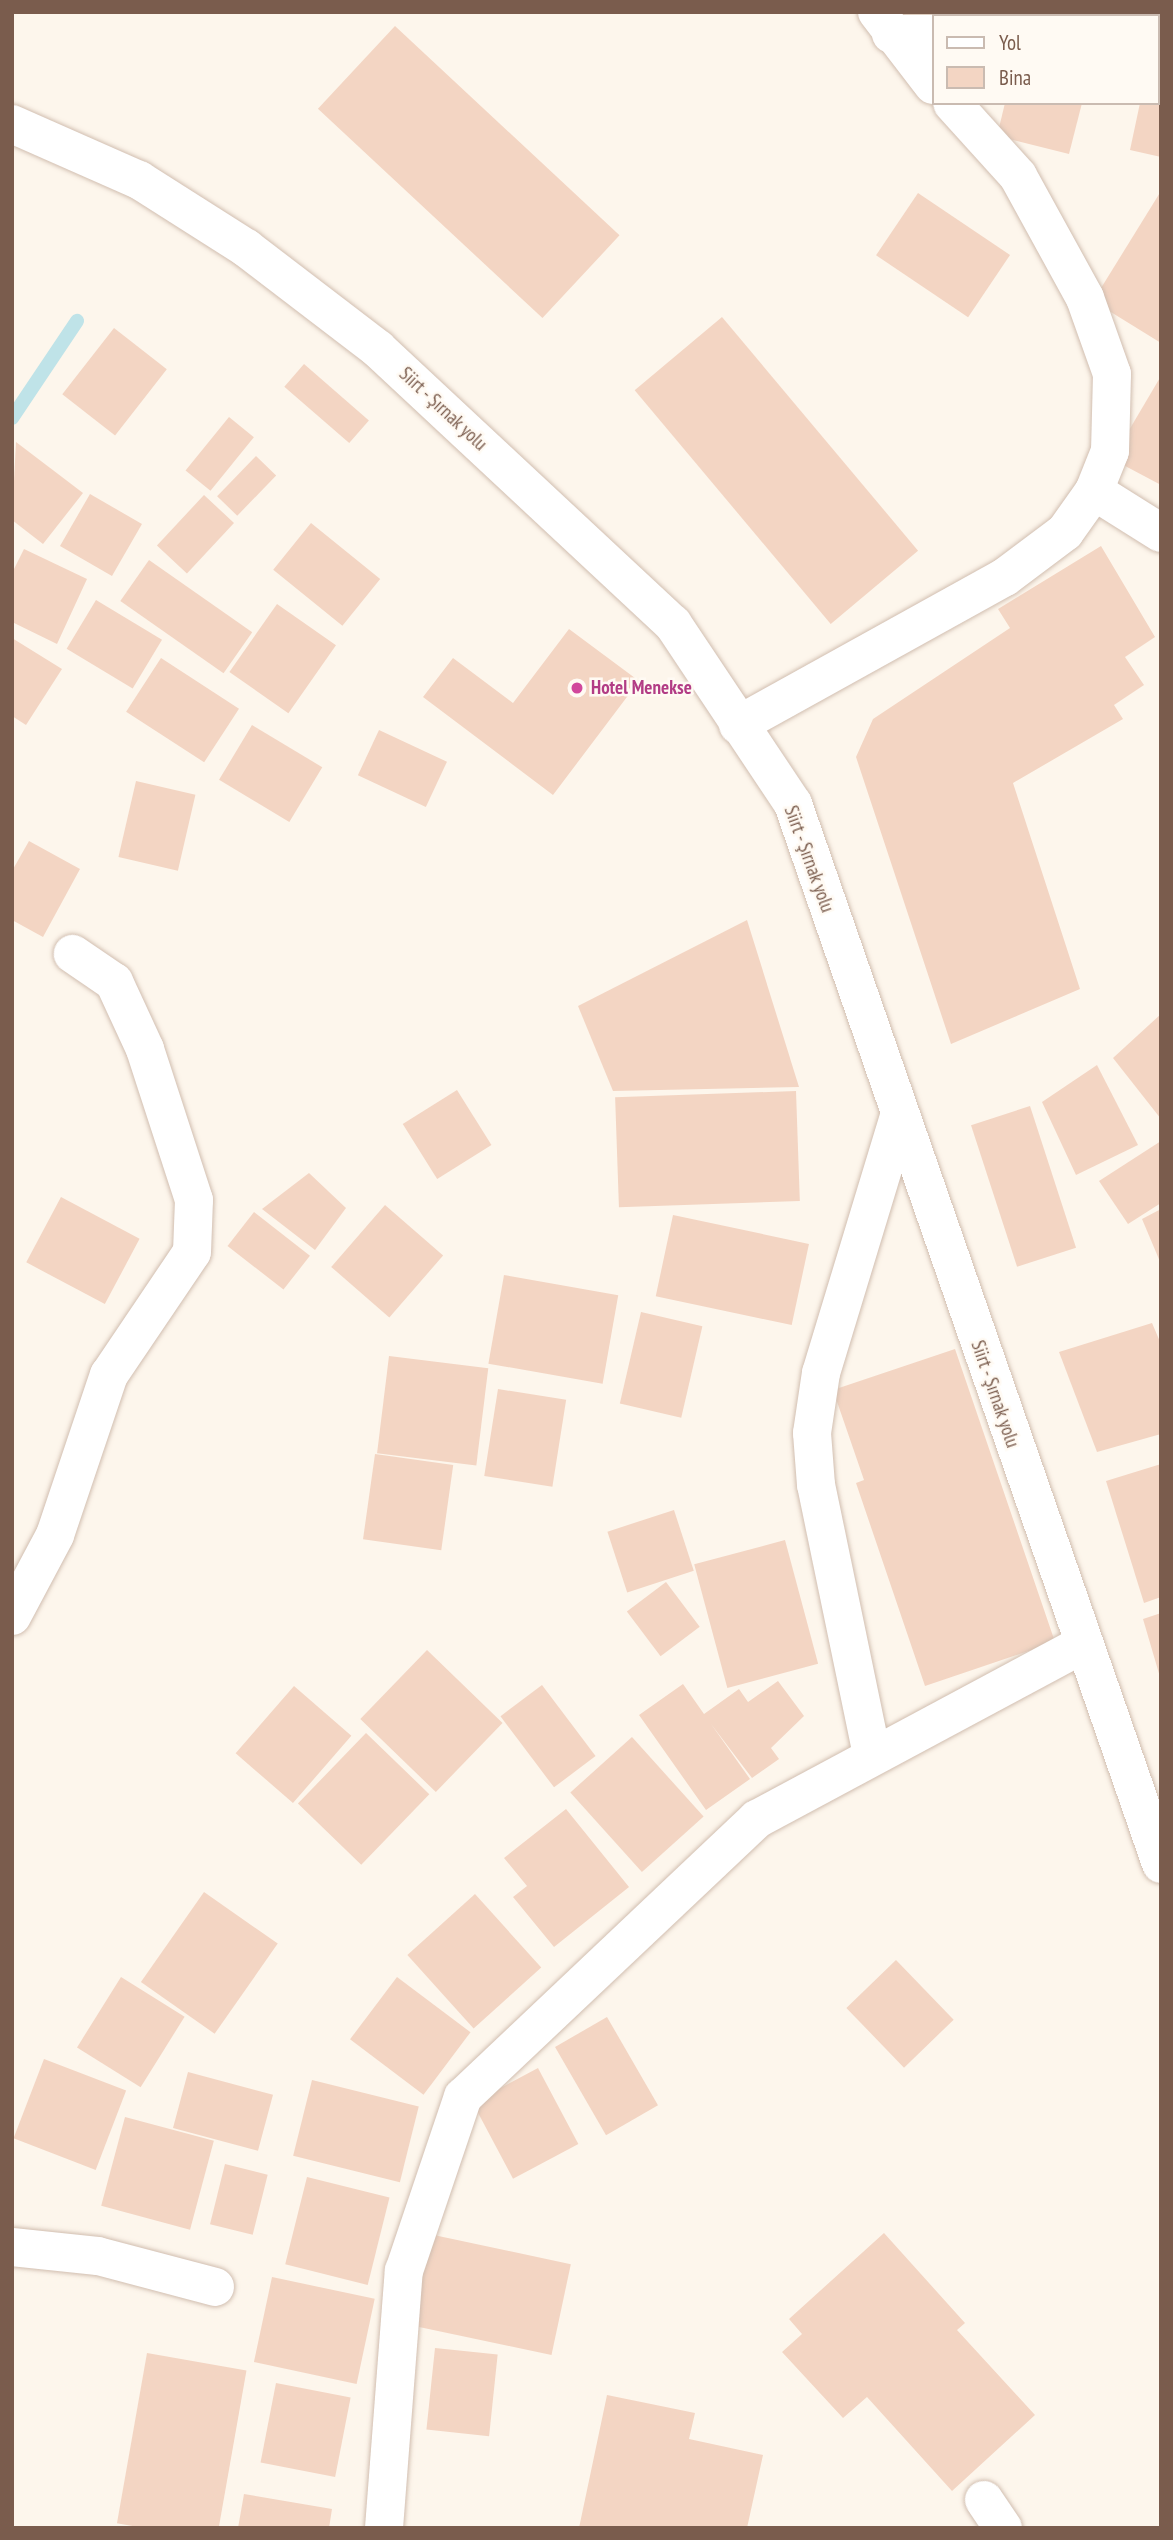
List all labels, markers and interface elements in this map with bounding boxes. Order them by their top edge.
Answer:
legend [932,14,1159,105]
text: Yol [999,29,1021,56]
text: Bina [999,64,1031,91]
street label: Siirt - Şırnak yolu [394,362,492,456]
place label: Hotel Menekse [591,677,692,699]
marker: Hotel Menekse [569,680,585,696]
street label: Siirt - Şırnak yolu [779,802,839,916]
street label: Siirt - Şırnak yolu [966,1337,1024,1451]

